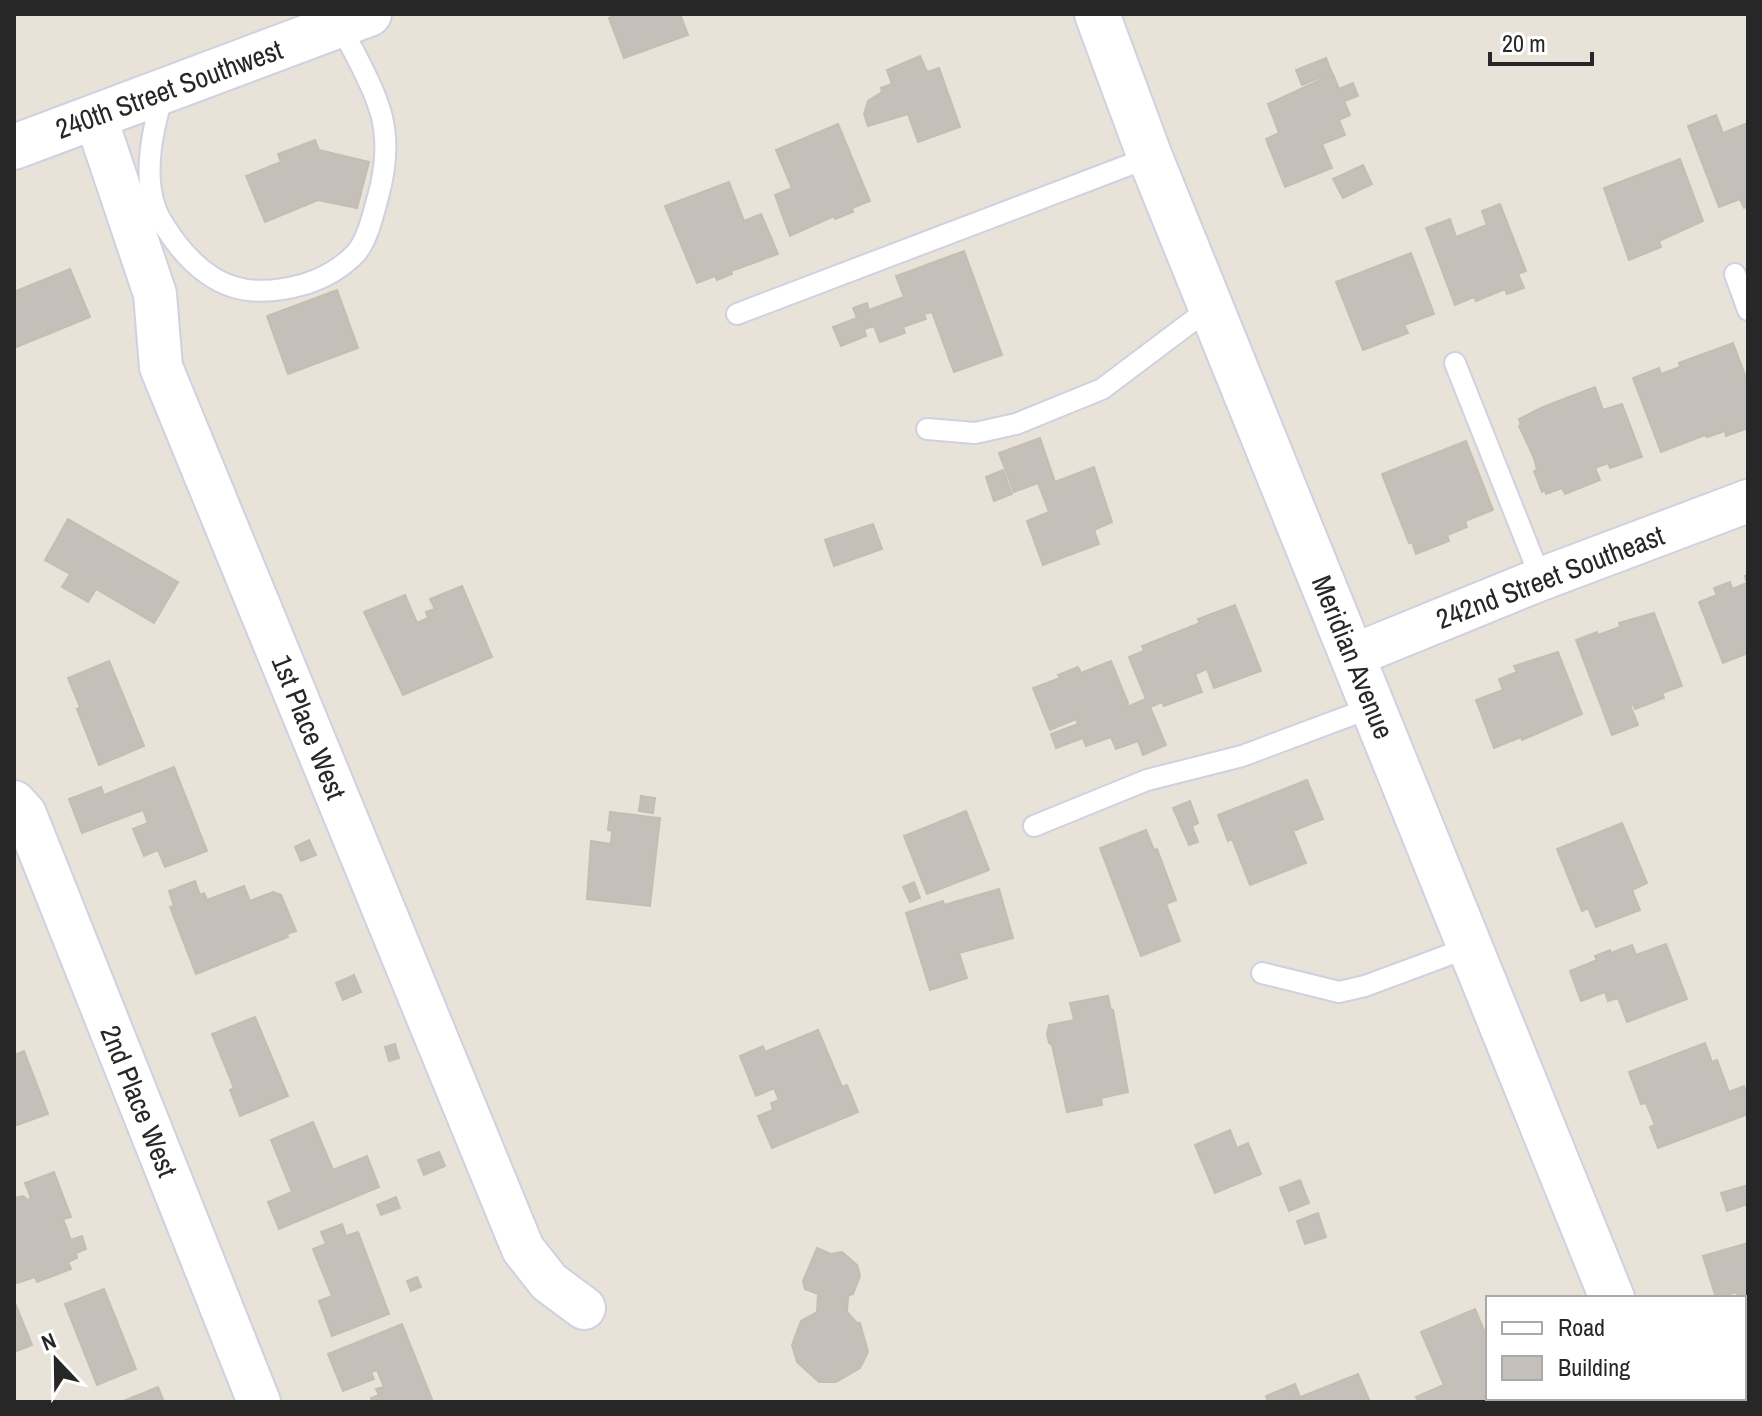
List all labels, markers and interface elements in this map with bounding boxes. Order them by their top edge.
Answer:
scale bar [1490,16,1592,66]
text: 20 m [1502,27,1546,59]
street label: 240th Street Southwest [50,30,288,148]
street label: 242nd Street Southeast [1431,516,1669,638]
street label: Meridian Avenue [1303,570,1403,744]
street label: 1st Place West [263,649,355,805]
street label: 2nd Place West [91,1020,187,1182]
legend [1486,1296,1746,1400]
text: Road [1558,1311,1605,1343]
north arrow [16,1320,96,1400]
text: N [37,1325,60,1358]
text: Building [1558,1351,1630,1383]

